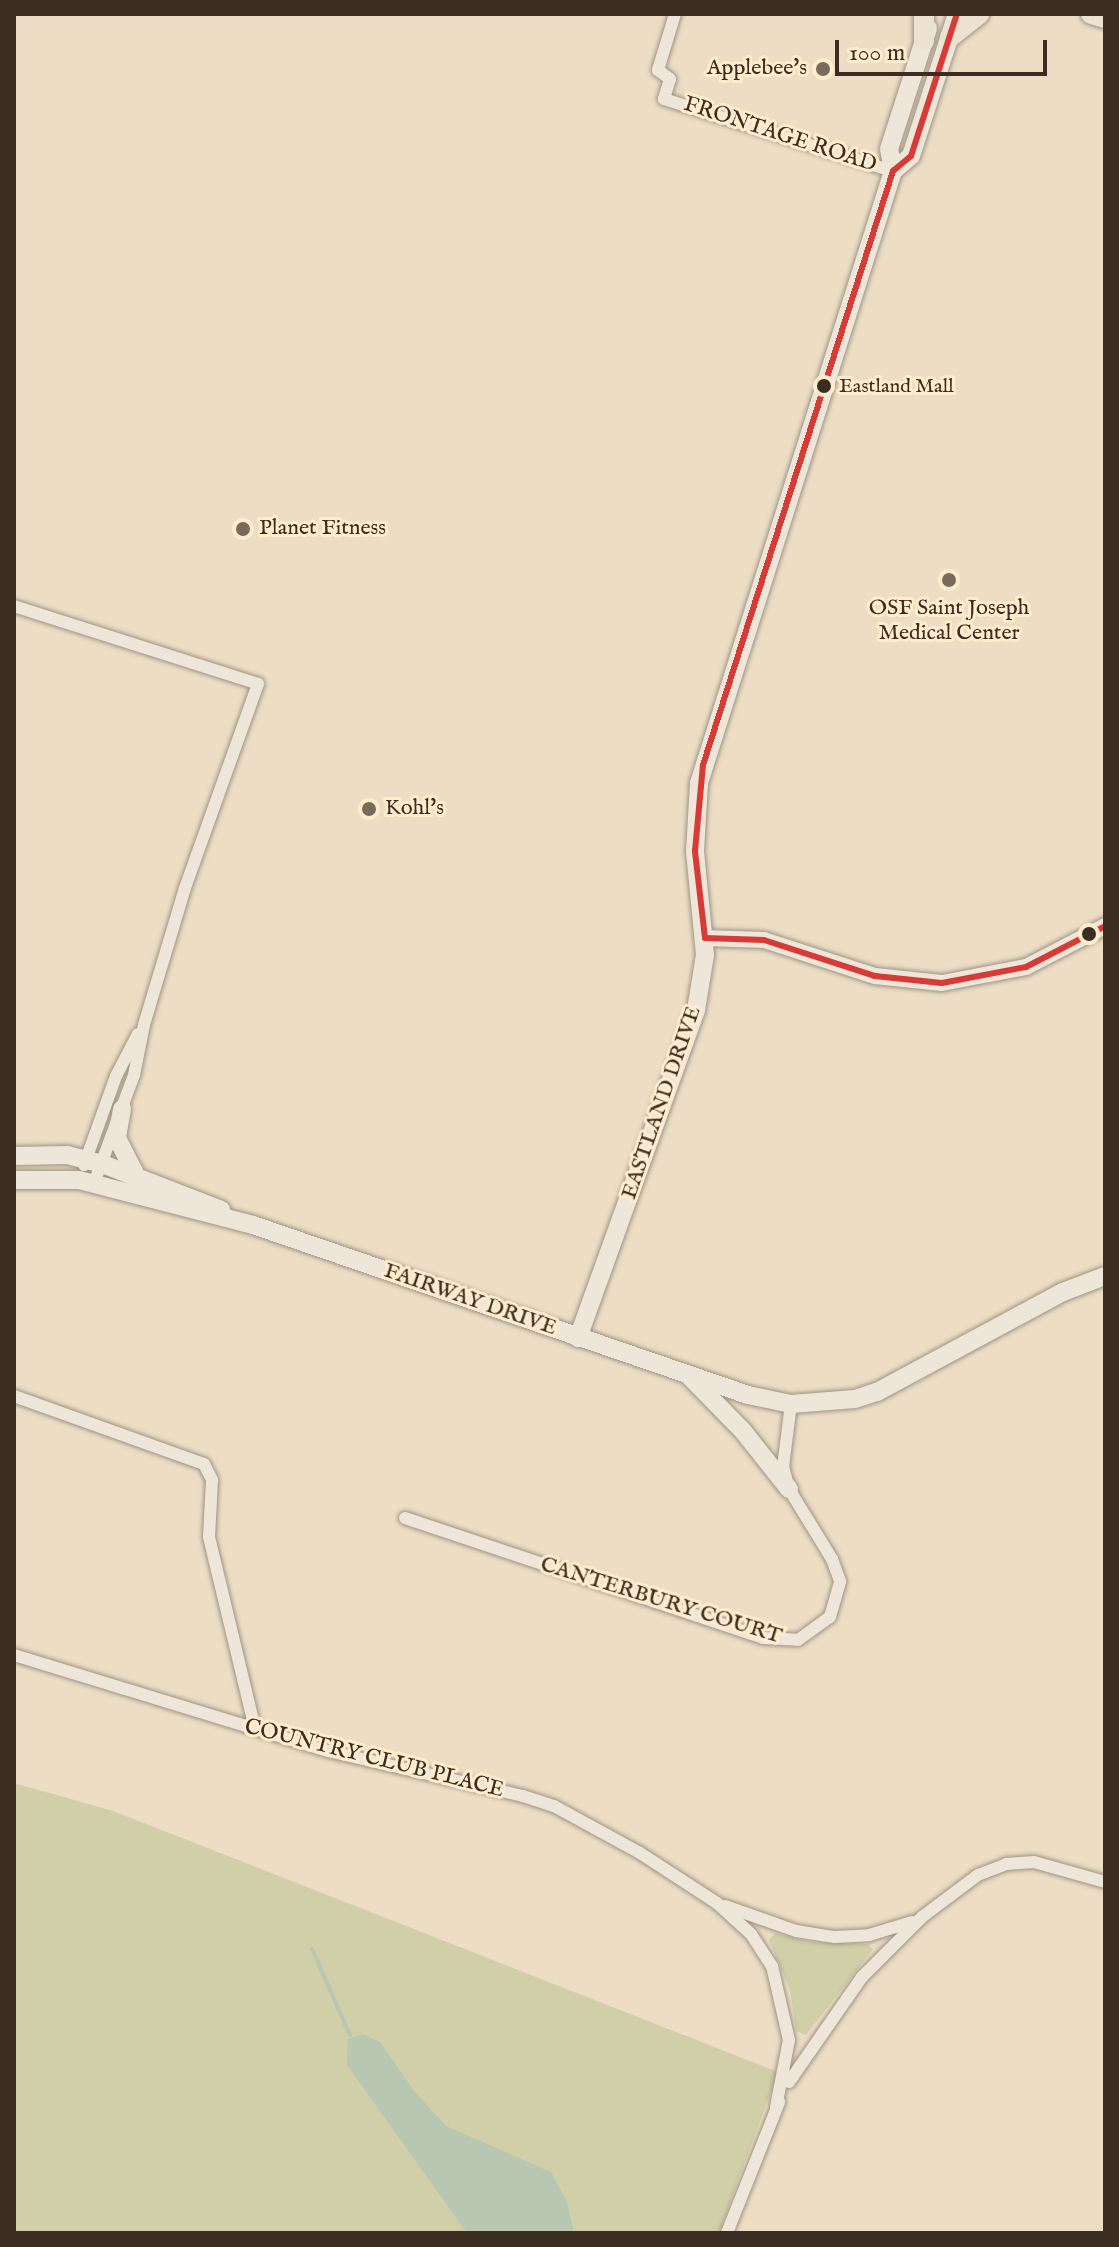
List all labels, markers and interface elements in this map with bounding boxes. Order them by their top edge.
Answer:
scale bar [839,24,1051,74]
text: 100 m [849,38,905,69]
place label: Applebee's [707,56,807,82]
marker: Applebee's [814,60,832,78]
street label: FRONTAGE ROAD [680,91,880,179]
place label: Eastland Mall [839,374,954,398]
marker: Eastland Mall [816,378,832,394]
place label: Planet Fitness [259,516,386,542]
marker: Planet Fitness [234,520,252,538]
marker: OSF Saint Joseph Medical Center [938,569,960,591]
place label: OSF Saint Joseph Medical Center [869,595,1029,646]
place label: Kohl's [385,796,444,822]
marker: Kohl's [360,800,378,818]
unlabelled marker [1081,926,1097,942]
street label: EASTLAND DRIVE [617,1003,707,1203]
street label: FAIRWAY DRIVE [380,1258,560,1342]
street label: CANTERBURY COURT [537,1552,785,1650]
street label: COUNTRY CLUB PLACE [242,1714,506,1804]

